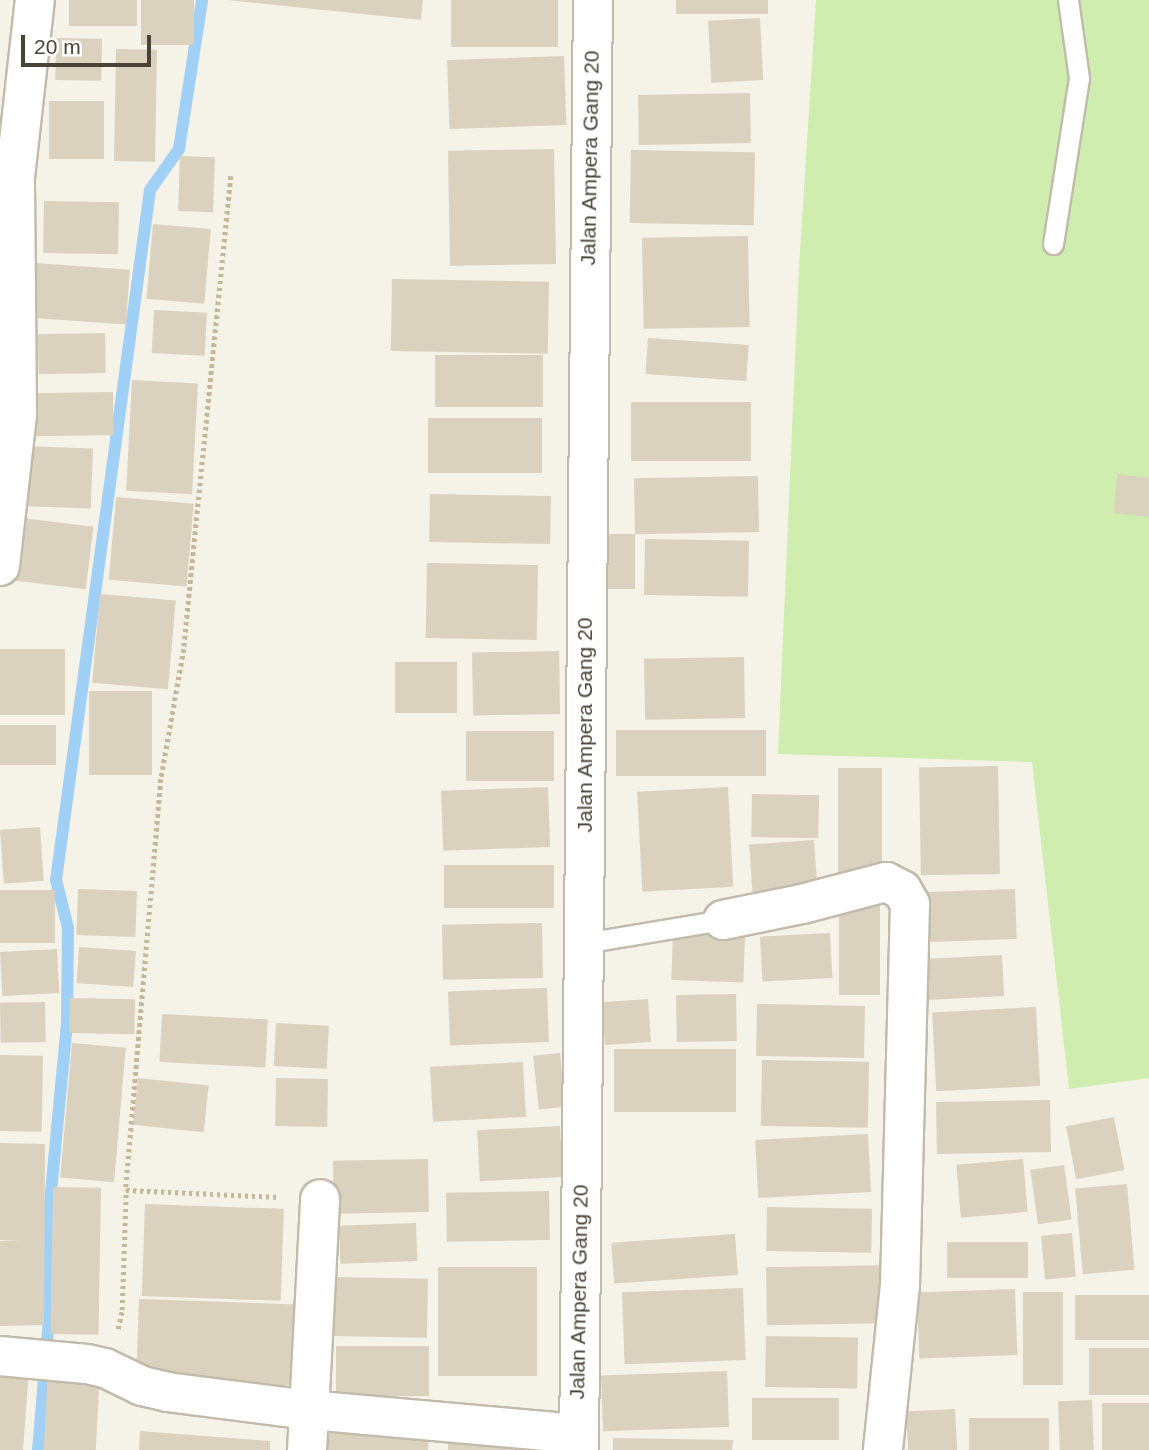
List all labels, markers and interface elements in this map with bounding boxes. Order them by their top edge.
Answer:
scale bar [24,21,154,65]
text: 20 m [34,35,81,58]
street label: Jalan Ampera Gang 20 [576,50,604,266]
street label: Jalan Ampera Gang 20 [572,617,598,833]
street label: Jalan Ampera Gang 20 [565,1184,593,1400]

